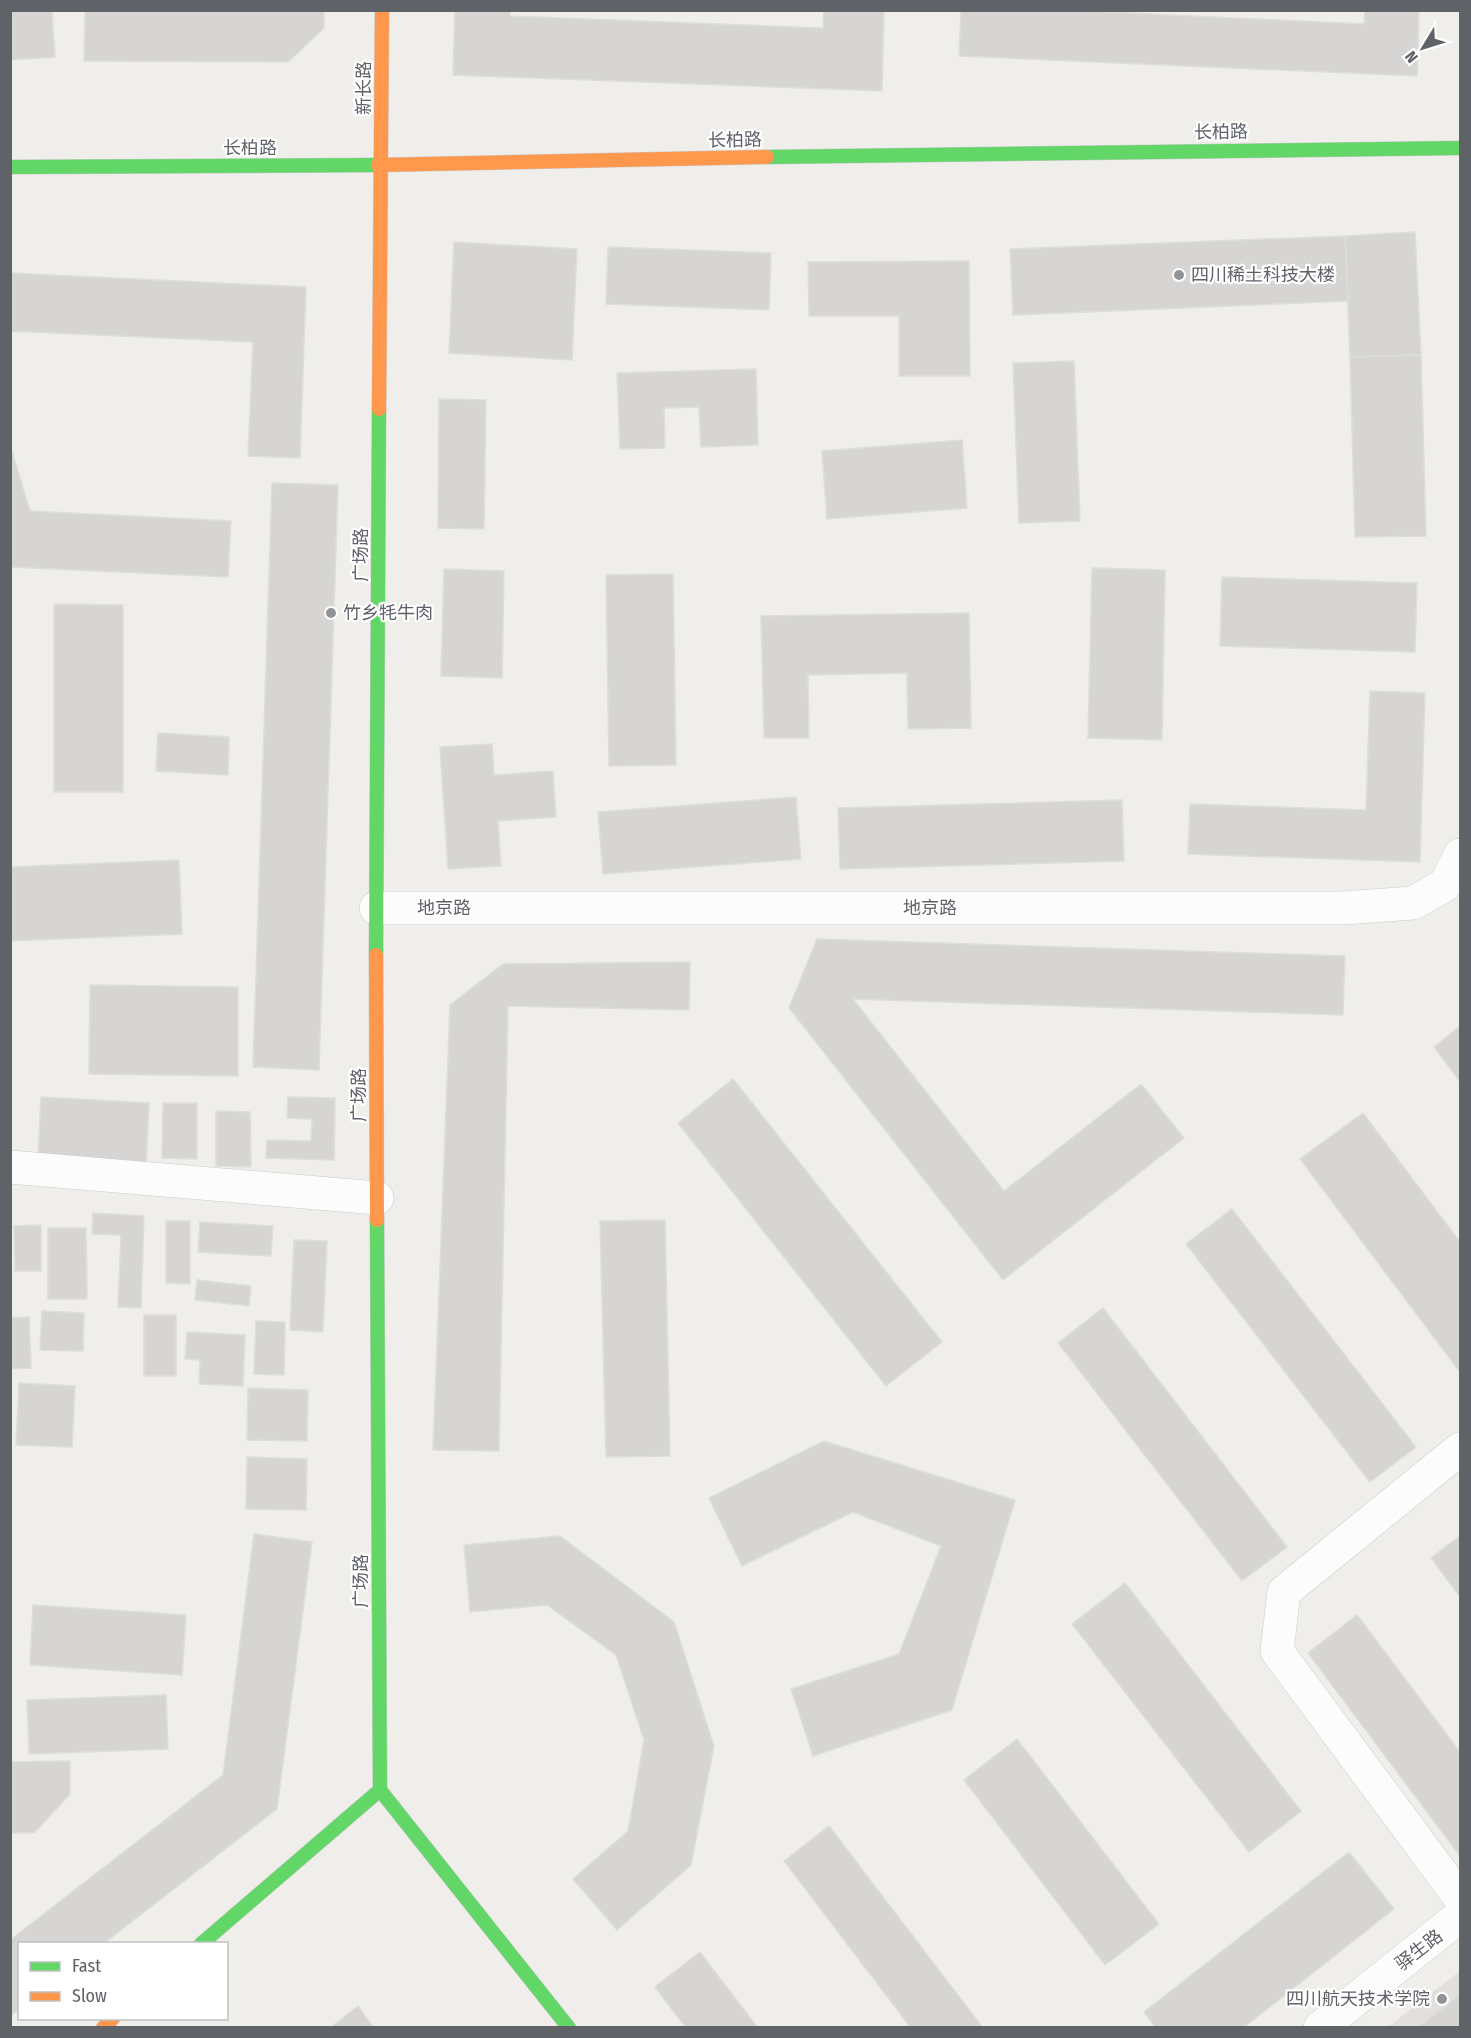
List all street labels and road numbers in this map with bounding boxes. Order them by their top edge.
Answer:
street label: 新长路 [353,61,375,115]
street label: 长柏路 [1194,121,1248,143]
street label: 长柏路 [708,129,762,151]
street label: 长柏路 [223,137,277,159]
street label: 广场路 [350,528,372,582]
street label: 地京路 [417,897,471,919]
street label: 地京路 [903,897,957,919]
street label: 广场路 [348,1068,370,1122]
street label: 广场路 [350,1554,372,1608]
street label: 驿生路 [1391,1925,1447,1975]

